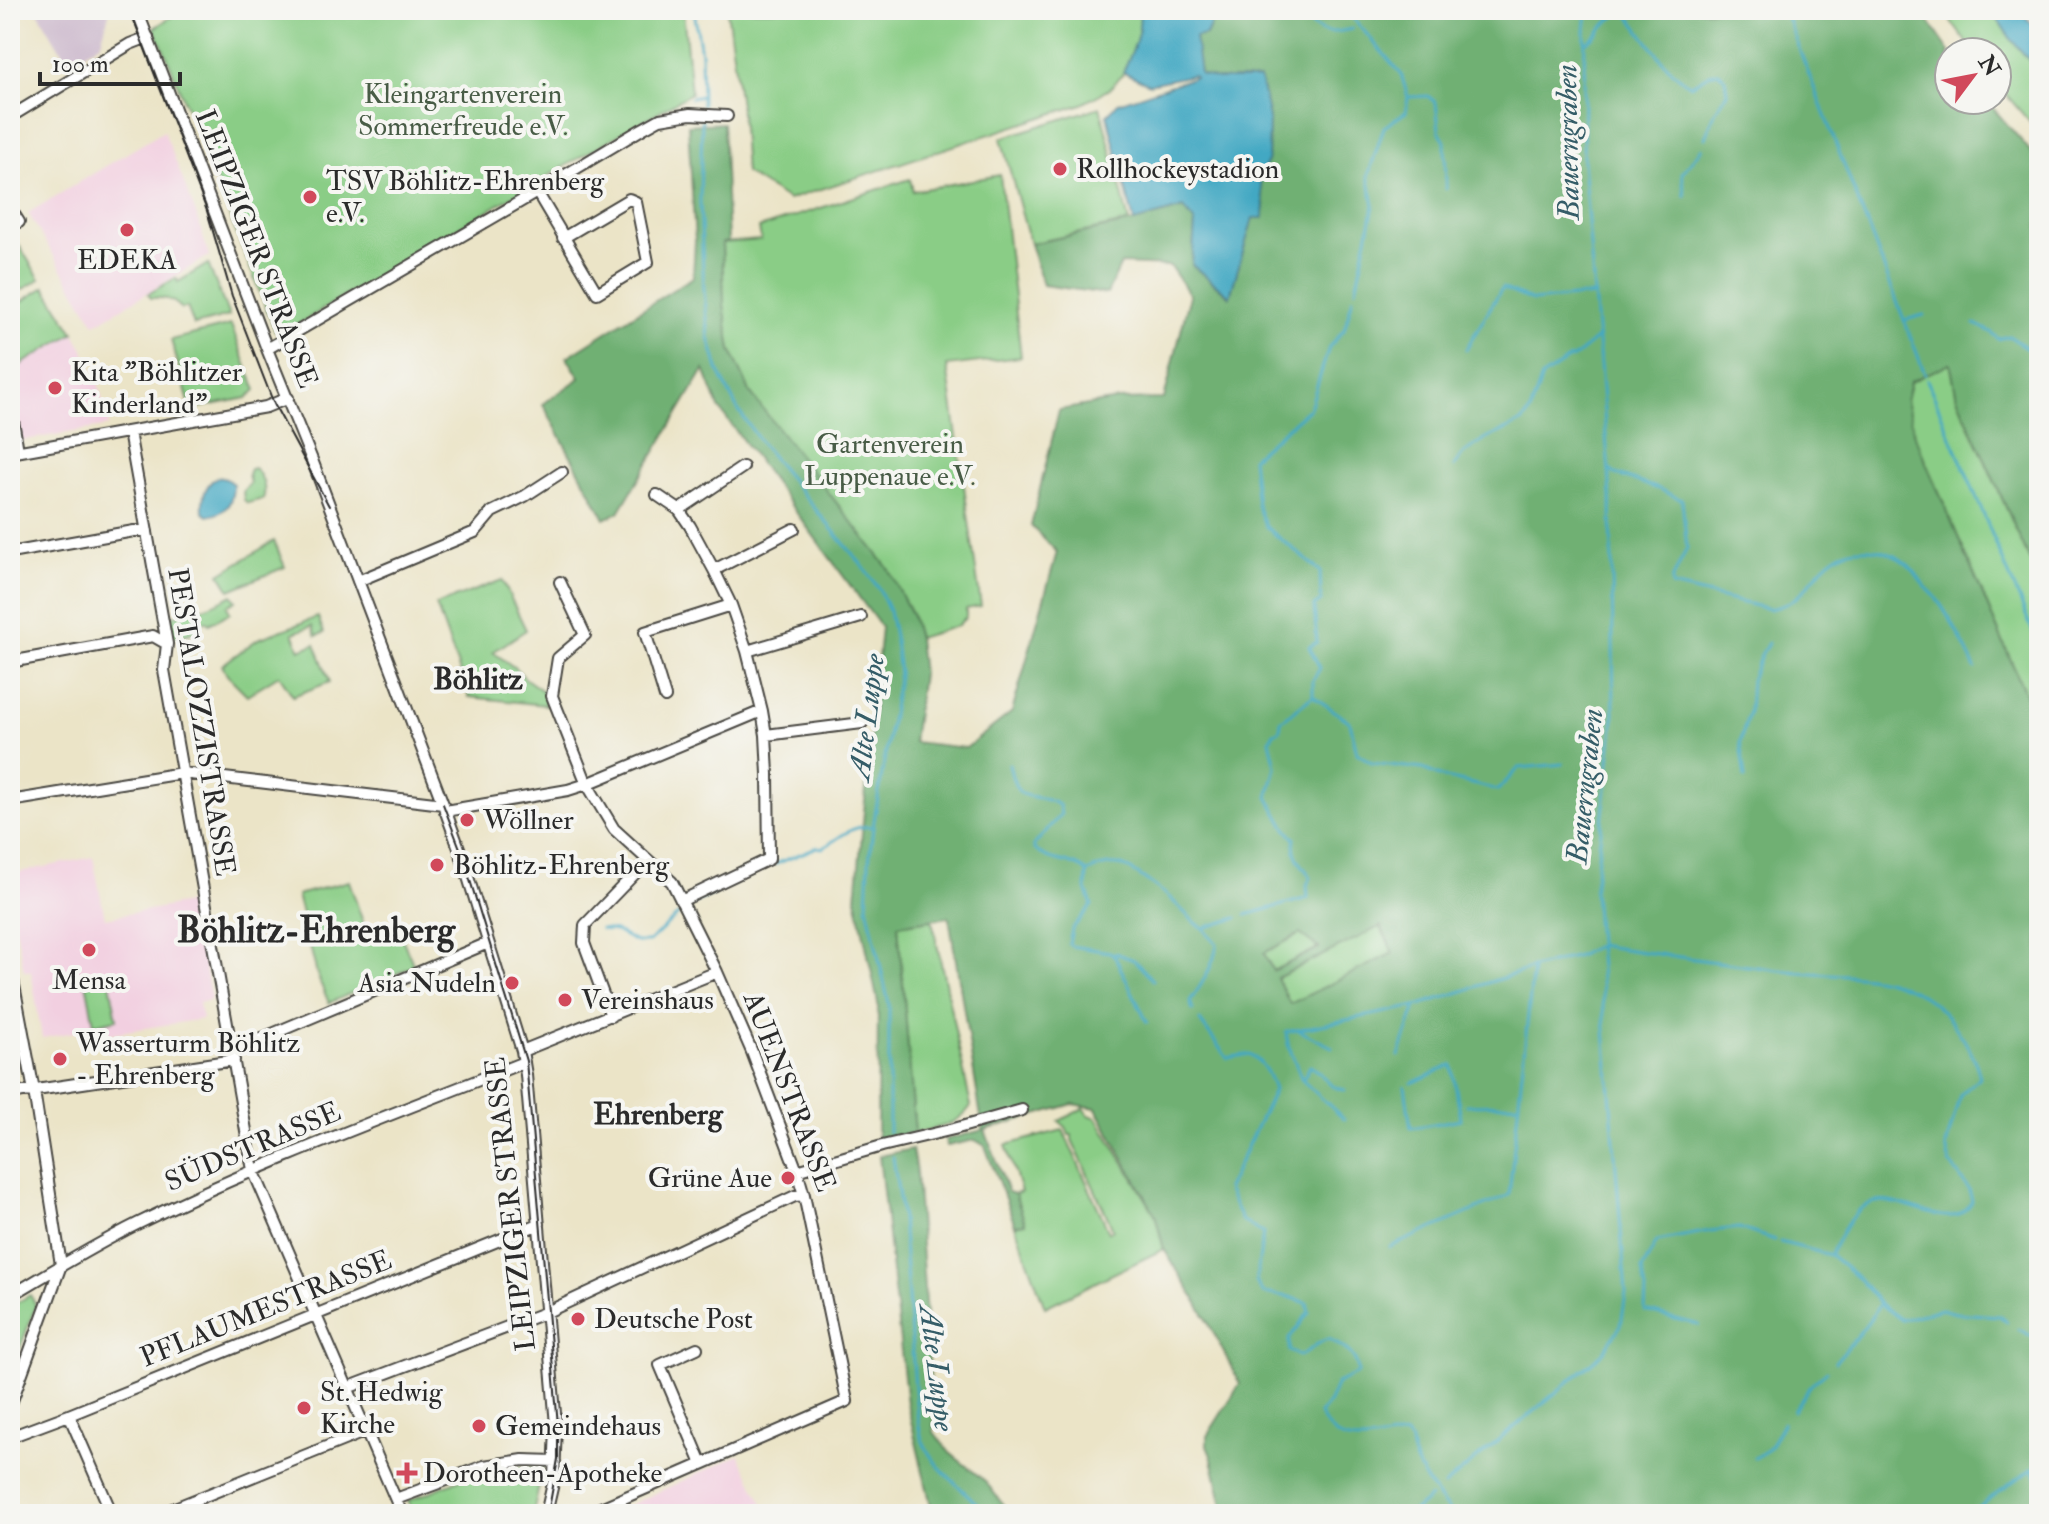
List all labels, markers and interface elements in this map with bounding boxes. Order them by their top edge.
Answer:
scale bar [40,36,180,86]
north arrow [1933,36,2013,116]
text: 100 m [52,49,109,80]
text: N [1971,49,2006,82]
water label: Bauerngraben [1548,64,1588,222]
park label: Kleingartenverein Sommerfreude e.V. [358,77,568,144]
street label: LEIPZIGER STRASSE [187,105,325,393]
place label: Rollhockeystadion [1076,152,1279,187]
marker: Rollhockeystadion [1051,160,1069,178]
place label: TSV Böhlitz-Ehrenberg e.V. [326,164,605,231]
marker: TSV Böhlitz-Ehrenberg e.V. [301,188,319,206]
marker: EDEKA [118,221,136,239]
place label: EDEKA [77,243,177,278]
place label: Kita "Böhlitzer Kinderland" [71,355,243,422]
marker: Kita "Böhlitzer Kinderland" [46,379,64,397]
park label: Gartenverein Luppenaue e.V. [804,427,976,494]
street label: PESTALOZZISTRASSE [159,565,243,879]
water label: Alte Luppe [841,651,893,785]
district label: Böhlitz [433,661,523,698]
water label: Bauerngraben [1558,707,1612,867]
place label: Wöllner [482,803,574,838]
marker: Wöllner [458,811,476,829]
place label: Böhlitz-Ehrenberg [453,848,670,883]
marker: Böhlitz-Ehrenberg [428,856,446,874]
district label: Böhlitz-Ehrenberg [177,908,456,953]
marker: Mensa [80,941,98,959]
place label: Mensa [52,963,126,998]
place label: Asia Nudeln [357,966,496,1001]
marker: Asia Nudeln [503,974,521,992]
place label: Vereinshaus [581,983,714,1018]
street label: AUENSTRASSE [734,986,843,1197]
marker: Vereinshaus [556,991,574,1009]
place label: Wasserturm Böhlitz - Ehrenberg [75,1026,300,1093]
marker: Wasserturm Böhlitz - Ehrenberg [51,1050,69,1068]
street label: LEIPZIGER STRASSE [478,1055,544,1353]
street label: SÜDSTRASSE [160,1094,346,1200]
district label: Ehrenberg [593,1096,724,1133]
place label: Grüne Aue [648,1161,772,1196]
marker: Grüne Aue [779,1169,797,1187]
street label: PFLAUMESTRASSE [135,1243,397,1375]
water label: Alte Luppe [911,1300,963,1434]
place label: Deutsche Post [594,1302,753,1337]
marker: Deutsche Post [569,1310,587,1328]
place label: St. Hedwig Kirche [320,1375,444,1442]
marker: St. Hedwig Kirche [295,1399,313,1417]
place label: Gemeindehaus [495,1409,661,1444]
marker: Gemeindehaus [470,1417,488,1435]
place label: Dorotheen-Apotheke [423,1456,662,1491]
marker: Dorotheen-Apotheke [398,1464,416,1482]

